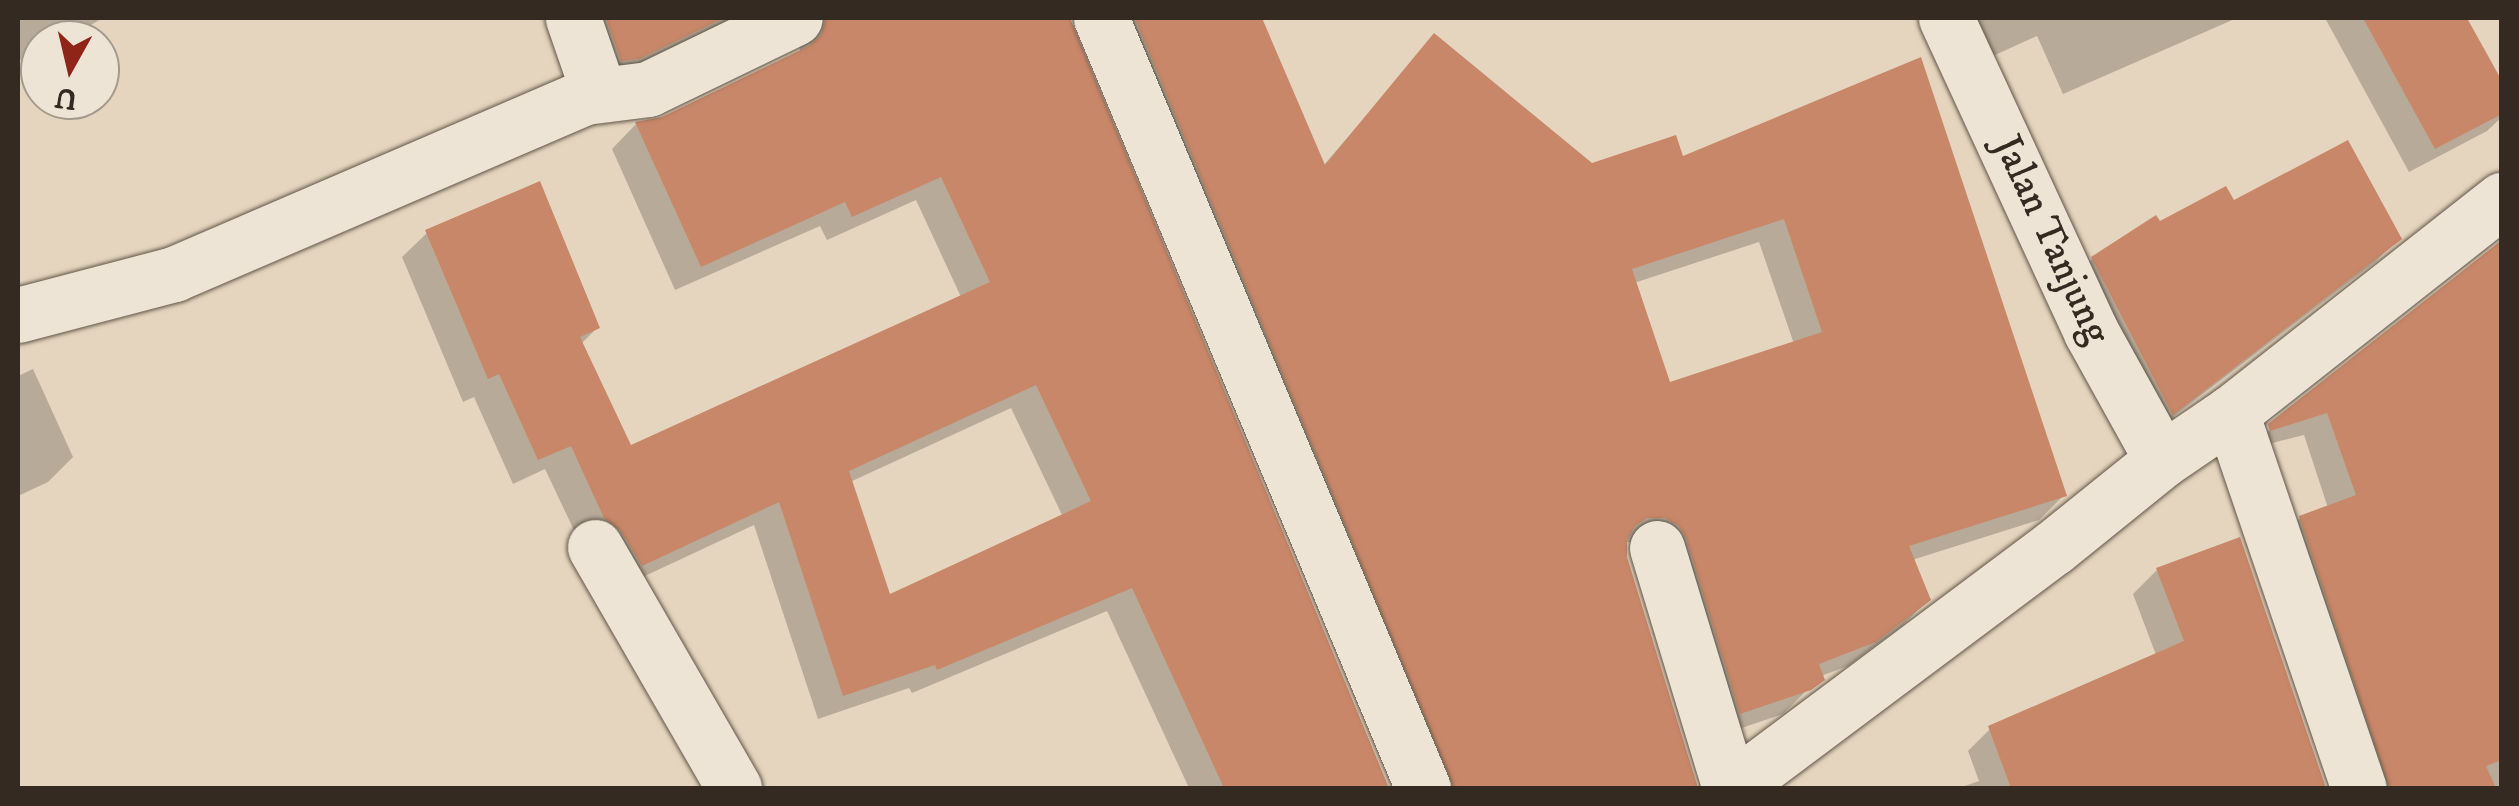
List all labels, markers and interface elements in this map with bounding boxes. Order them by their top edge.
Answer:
north arrow [20,20,120,120]
text: U [53,79,79,117]
street label: Jalan Tanjung [1982,128,2120,352]

